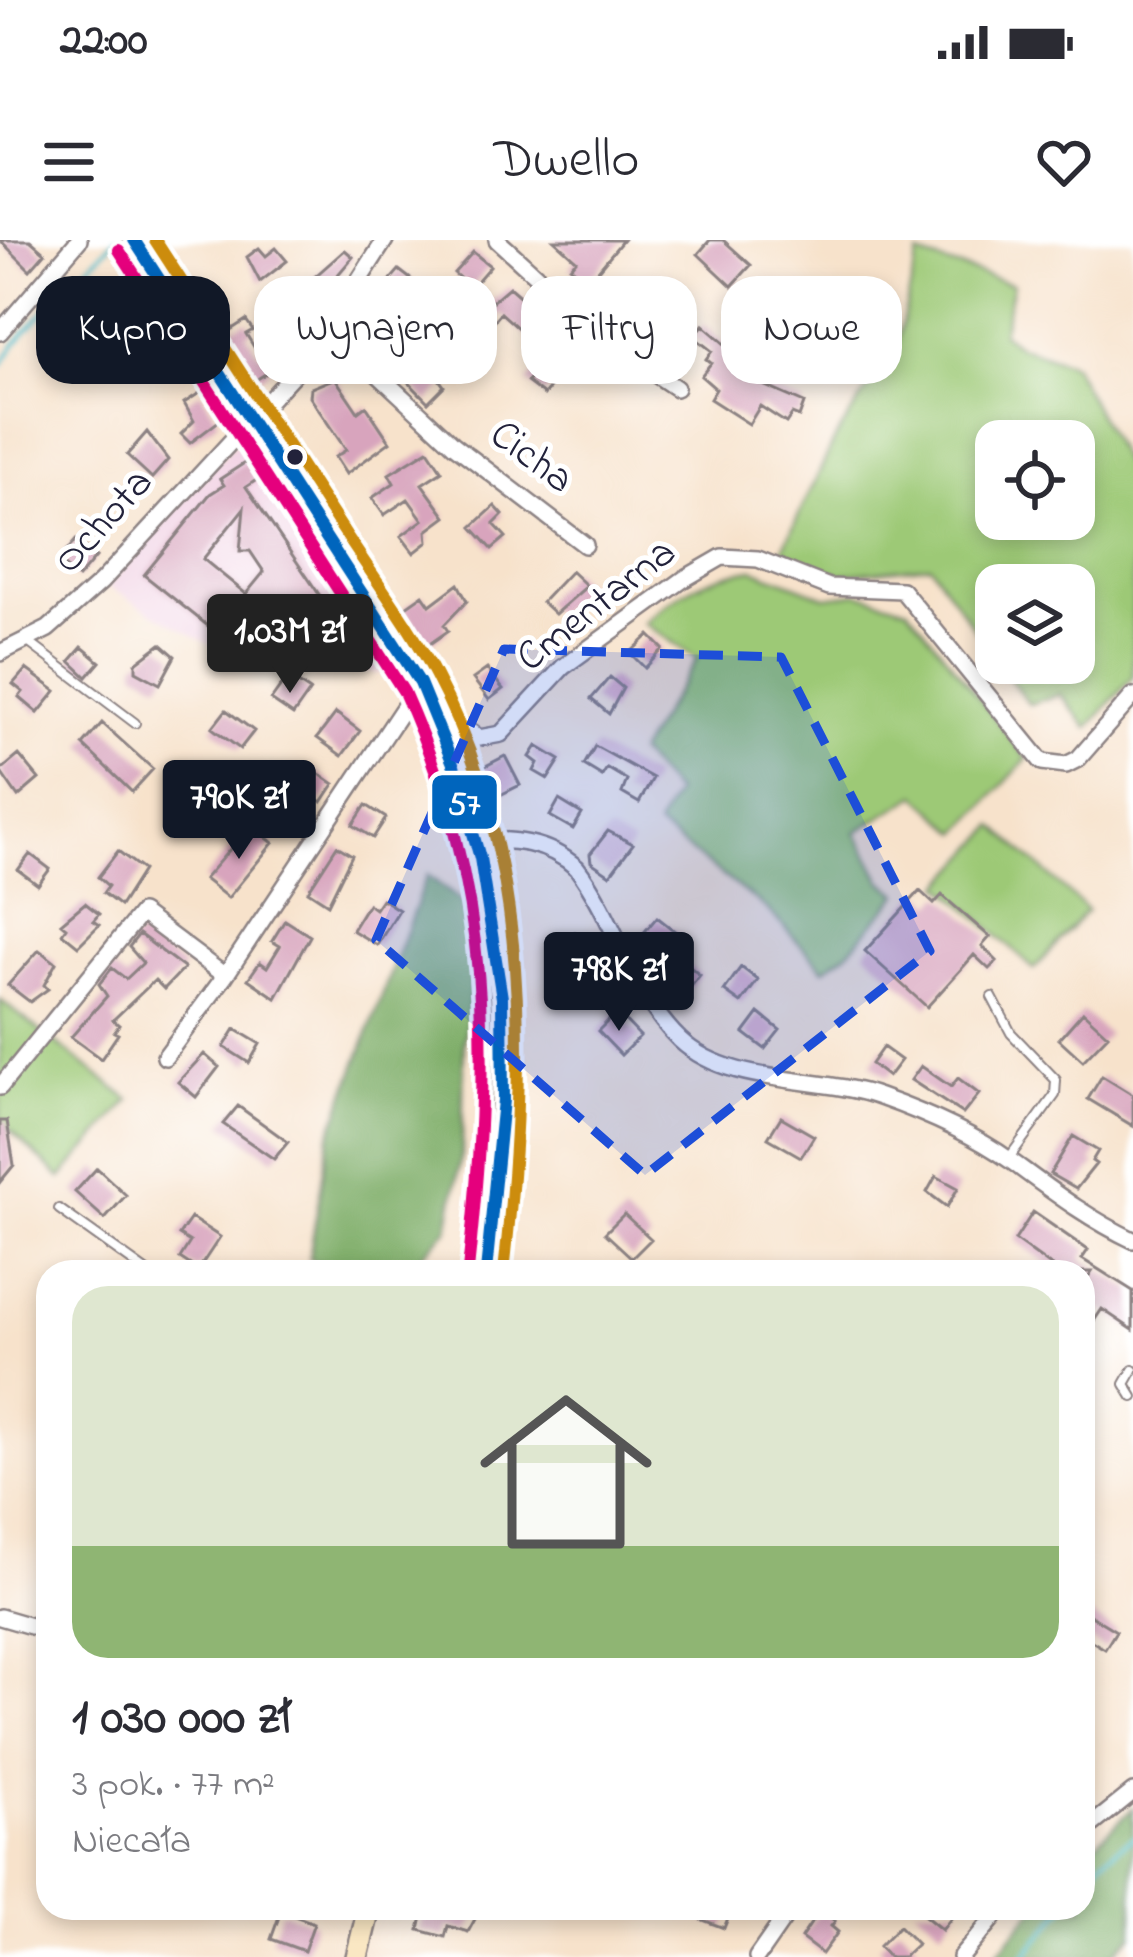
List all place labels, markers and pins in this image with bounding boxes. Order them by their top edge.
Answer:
unlabelled marker [284,446,306,468]
pin: 1.03M zł [166,594,414,696]
pin: 790K zł [128,760,350,862]
pin: 798K zł [508,932,730,1034]

